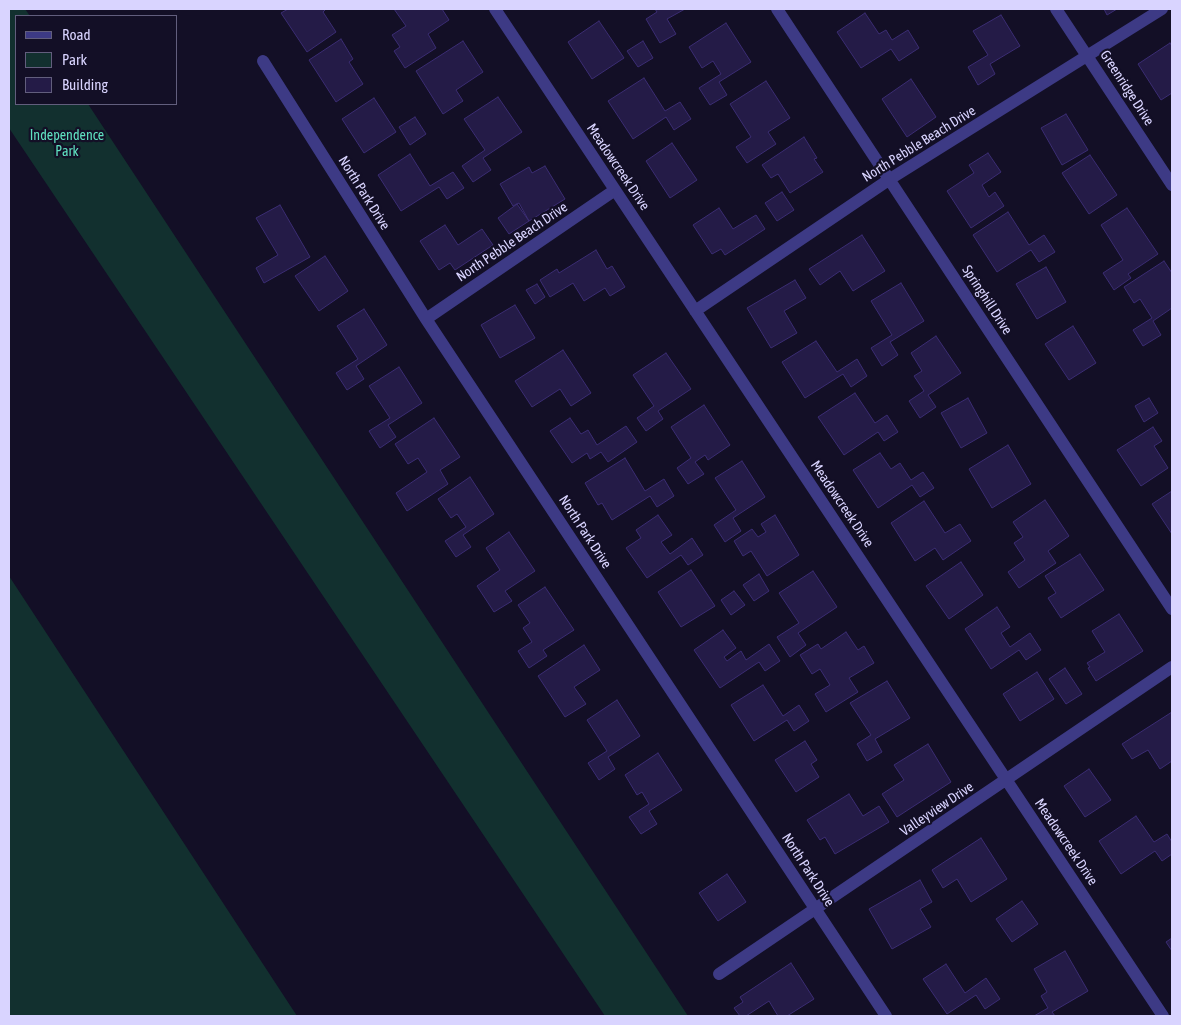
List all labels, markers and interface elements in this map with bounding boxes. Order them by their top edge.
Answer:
legend [15,15,178,105]
text: Road [62,26,91,43]
street label: Greenridge Drive [1096,47,1158,129]
text: Park [62,51,87,68]
text: Building [62,76,108,93]
street label: North Pebble Beach Drive [859,102,979,186]
street label: Meadowcreek Drive [583,121,653,213]
park label: Independence Park [30,128,104,160]
street label: North Park Drive [335,153,393,233]
street label: North Pebble Beach Drive [453,199,571,285]
street label: Springhill Drive [958,262,1016,338]
street label: Meadowcreek Drive [807,458,877,550]
street label: North Park Drive [555,492,615,572]
street label: Valleyview Drive [897,778,977,840]
street label: Meadowcreek Drive [1031,796,1101,888]
street label: North Park Drive [778,830,838,910]

